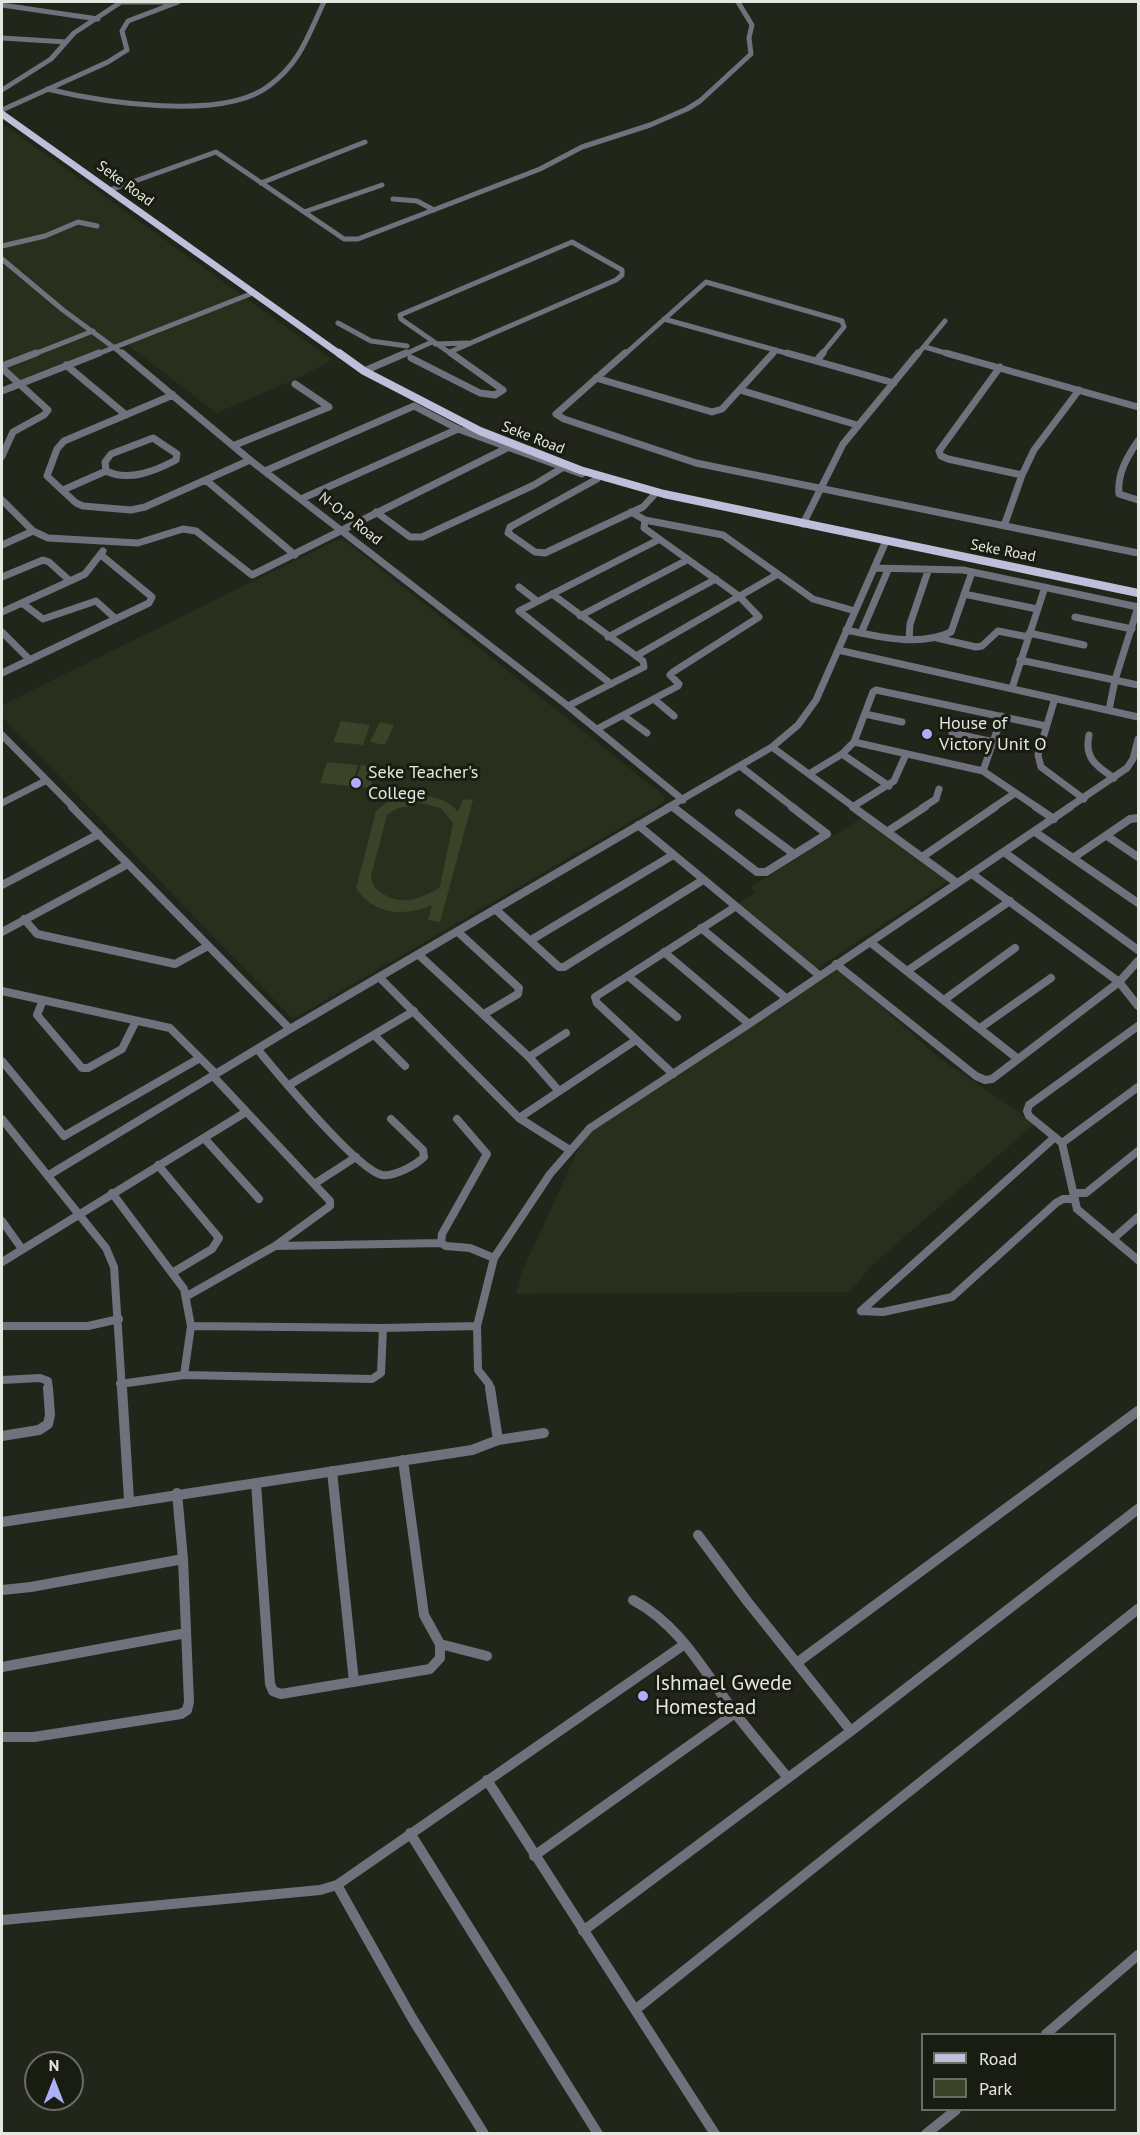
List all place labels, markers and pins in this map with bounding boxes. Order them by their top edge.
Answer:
place label: House of Victory Unit O [939,713,1047,756]
marker: House of Victory Unit O [920,727,934,741]
place label: Seke Teacher's College [368,762,478,804]
marker: Seke Teacher's College [349,776,363,790]
place label: Ishmael Gwede Homestead [655,1671,792,1721]
marker: Ishmael Gwede Homestead [636,1689,650,1703]

